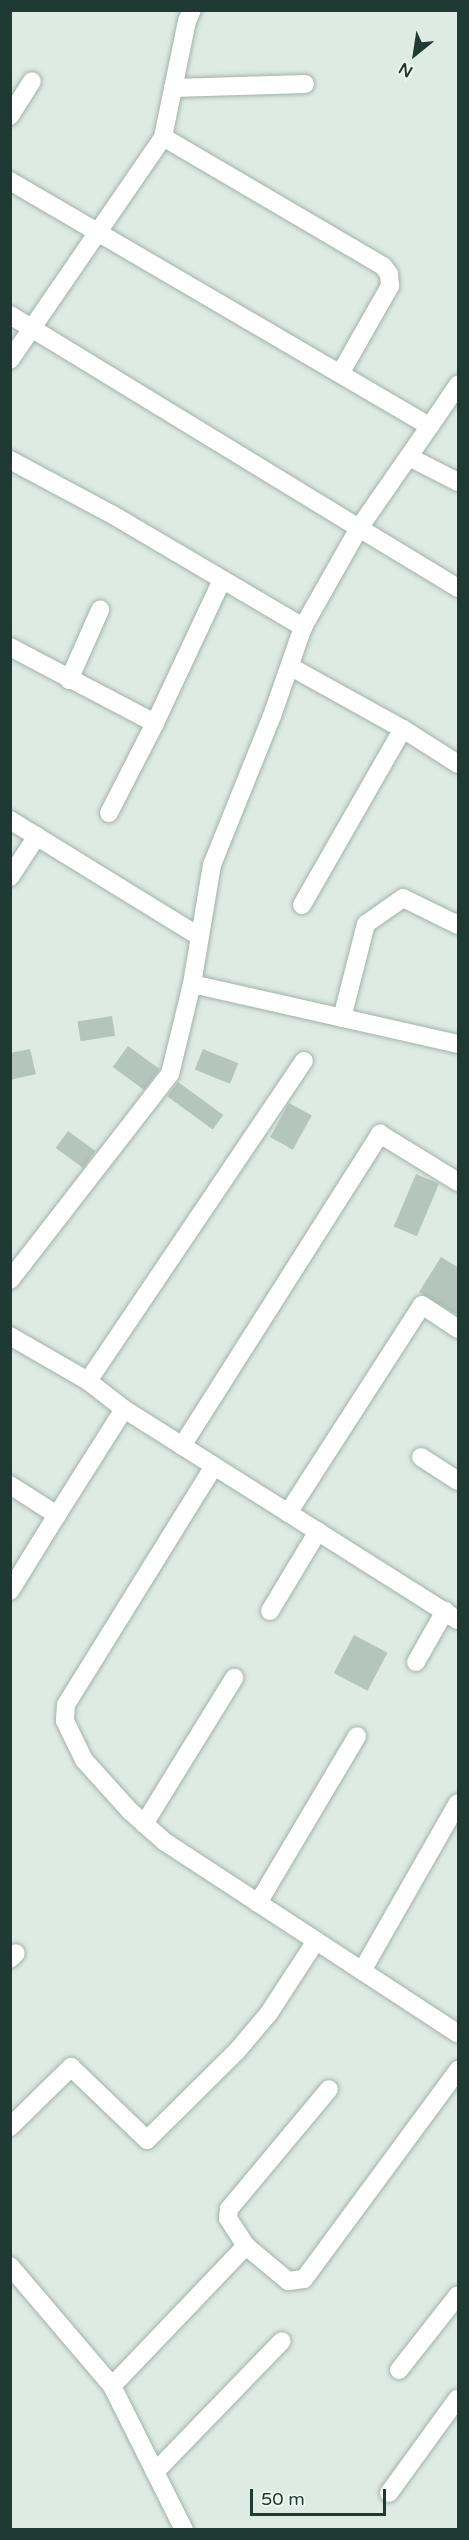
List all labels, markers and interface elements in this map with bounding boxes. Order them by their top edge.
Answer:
north arrow [385,24,445,84]
text: N [395,58,417,81]
scale bar [253,2477,390,2515]
text: 50 m [261,2488,305,2510]

